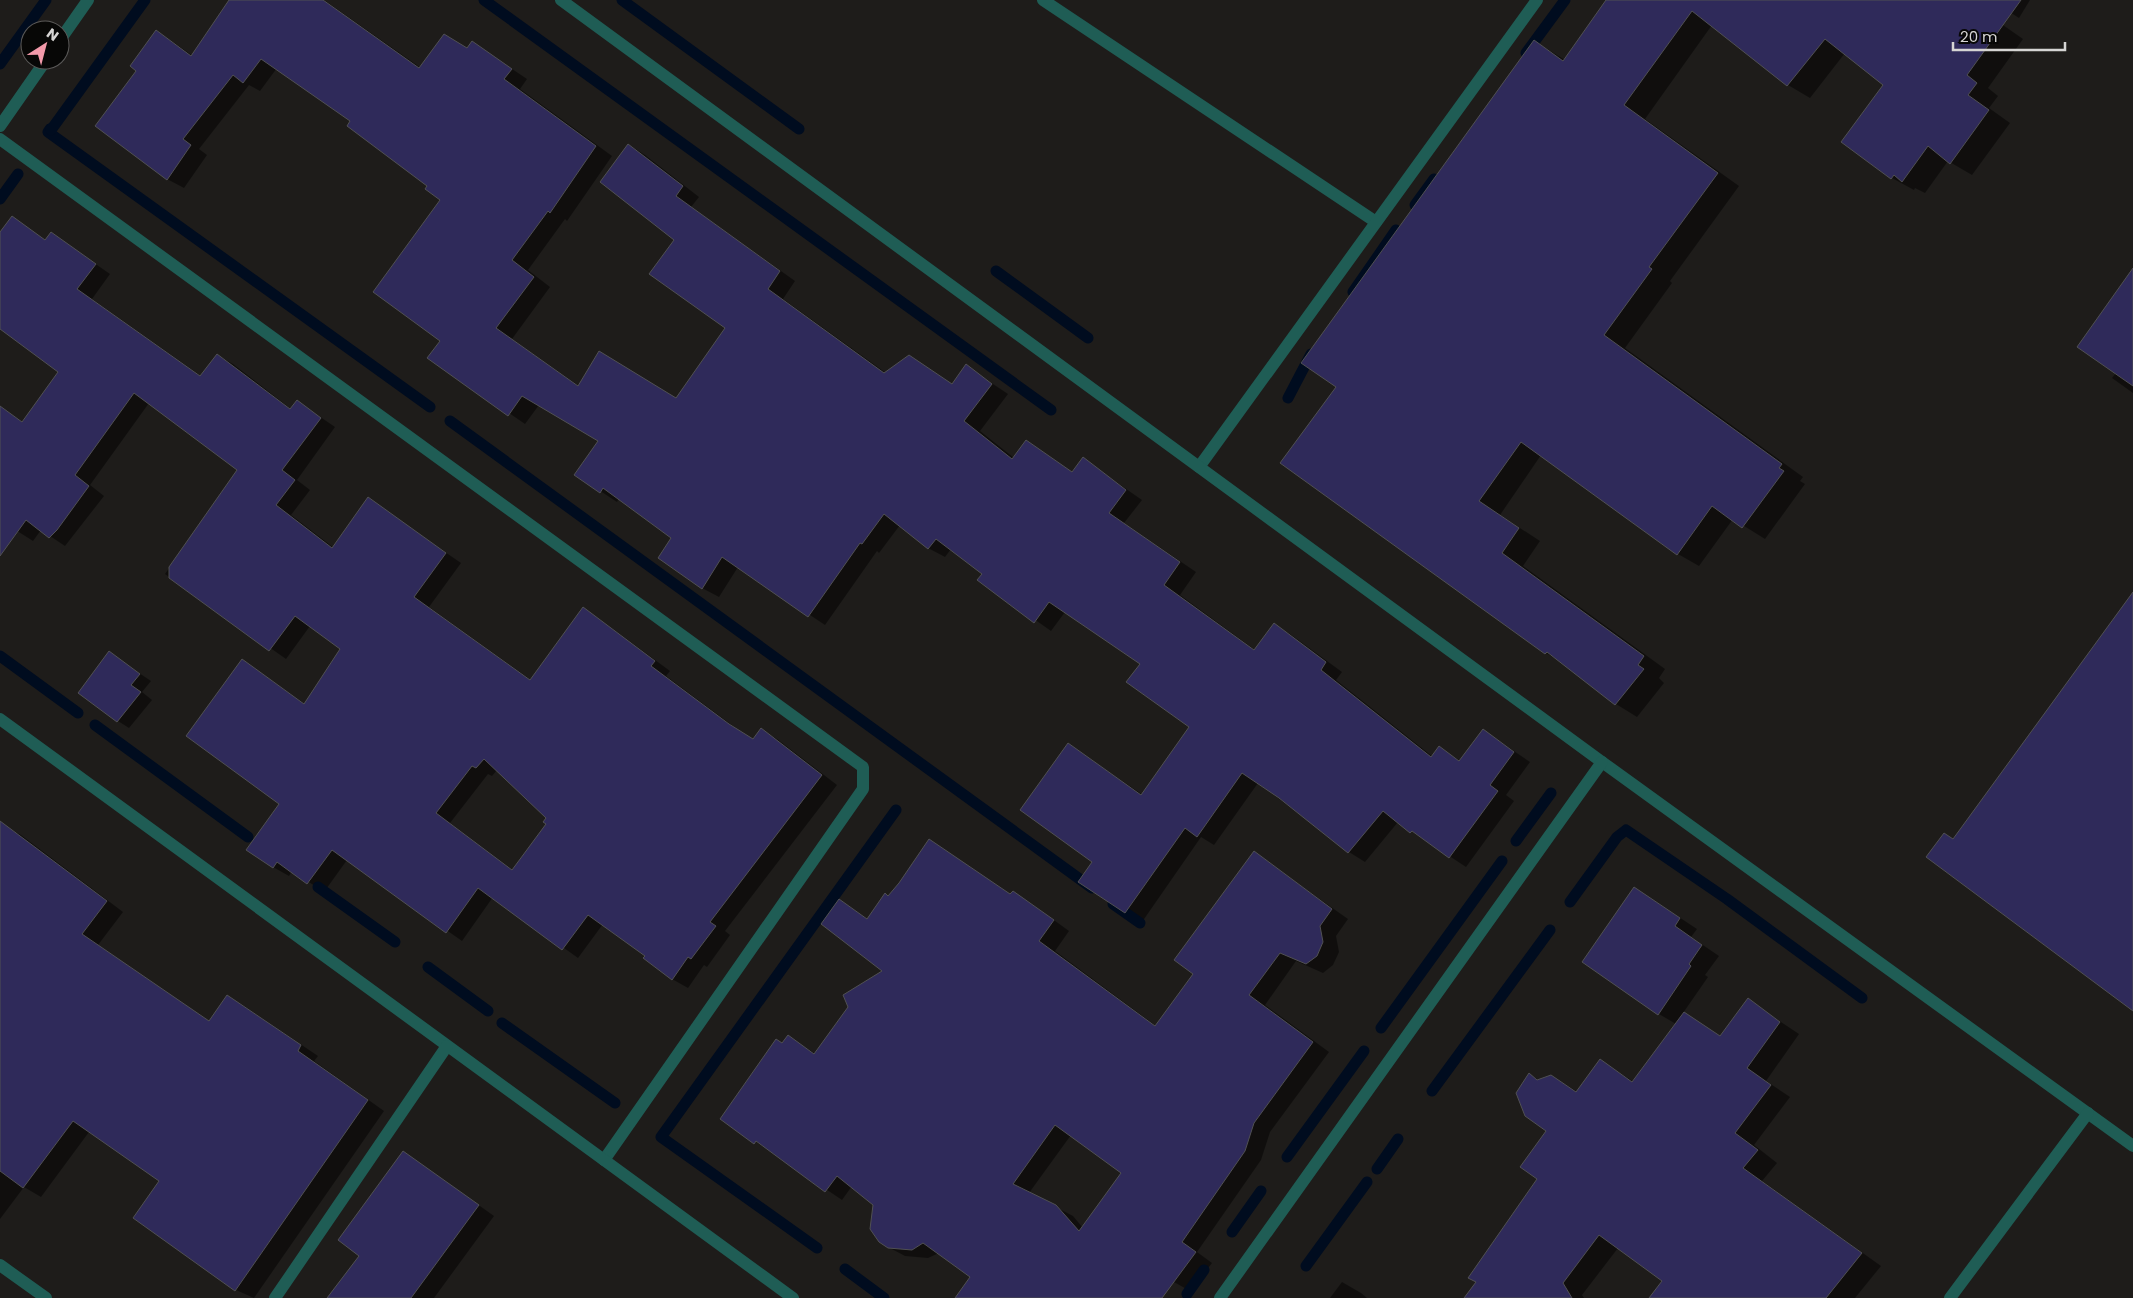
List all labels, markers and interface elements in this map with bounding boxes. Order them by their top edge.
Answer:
north arrow [20,20,70,70]
scale bar [1953,20,2066,52]
text: N [43,23,63,46]
text: 20 m [1960,26,1998,47]

